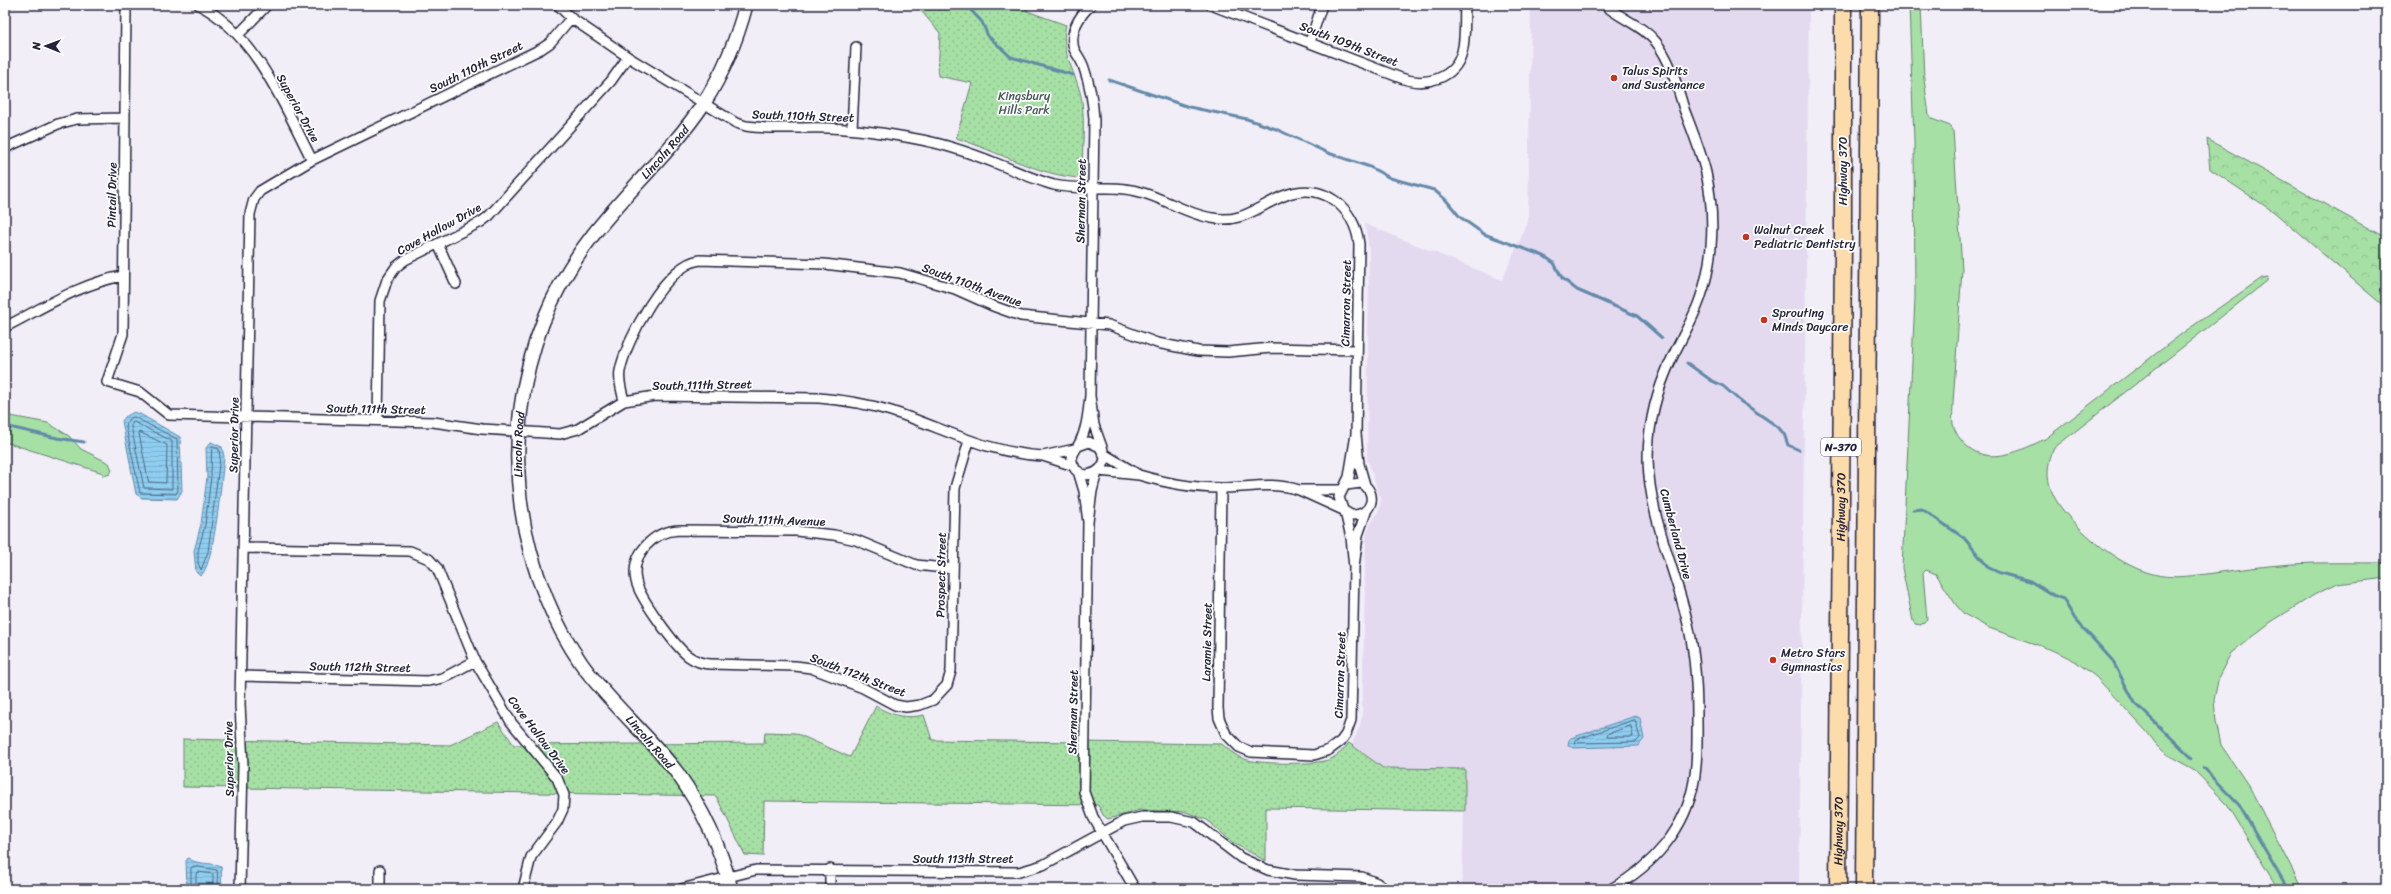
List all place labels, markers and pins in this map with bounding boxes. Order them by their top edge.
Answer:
place label: Talus Spirits and Sustenance [1622,60,1705,96]
marker: Talus Spirits and Sustenance [1609,73,1619,83]
place label: Walnut Creek Pediatric Dentistry [1754,219,1856,255]
marker: Walnut Creek Pediatric Dentistry [1741,232,1751,242]
place label: Sprouting Minds Daycare [1772,302,1848,338]
marker: Sprouting Minds Daycare [1759,315,1769,325]
place label: Metro Stars Gymnastics [1781,642,1846,678]
marker: Metro Stars Gymnastics [1768,655,1778,665]

